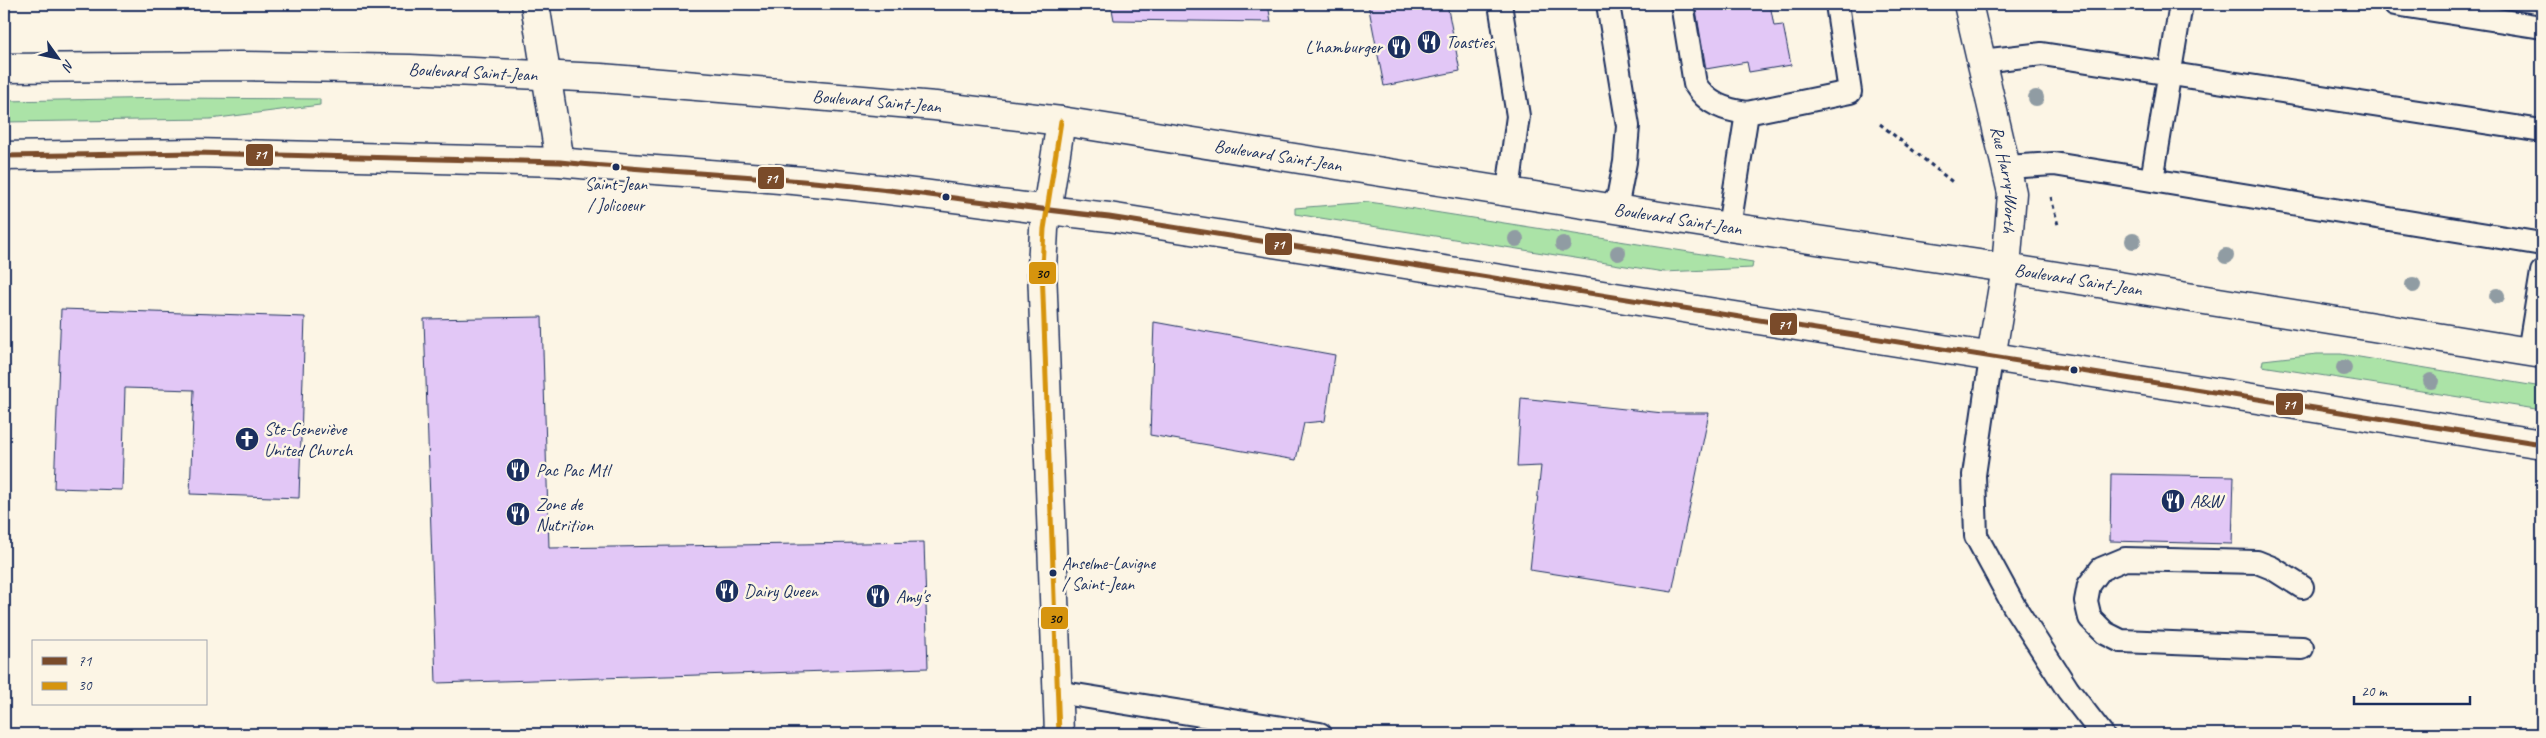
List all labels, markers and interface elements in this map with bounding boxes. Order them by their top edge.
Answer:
restaurant icon: Toasties [1416,29,1442,55]
place label: Toasties [1446,31,1496,53]
north arrow [32,32,82,82]
restaurant icon: L'hamburger [1386,34,1412,60]
place label: L'hamburger [1305,36,1384,58]
text: N [58,57,78,75]
street label: Boulevard Saint-Jean [408,58,539,86]
street label: Boulevard Saint-Jean [812,85,943,118]
street label: Rue Harry-Worth [1986,124,2023,235]
street label: Boulevard Saint-Jean [1213,134,1344,177]
line badge: 71 [245,143,274,167]
text: 71 [254,146,268,163]
marker: Saint-Jean / Jolicoeur [611,162,621,172]
line badge: 71 [757,166,785,190]
text: 71 [765,170,779,187]
place label: Saint-Jean / Jolicoeur [585,174,649,216]
unlabelled marker [941,192,951,202]
street label: Boulevard Saint-Jean [1613,198,1744,240]
line badge: 71 [1264,232,1293,256]
text: 71 [1272,236,1286,253]
street label: Boulevard Saint-Jean [2013,259,2145,301]
line badge: 30 [1028,261,1057,285]
text: 30 [1036,265,1050,282]
line badge: 71 [1769,312,1798,336]
text: 71 [1778,316,1792,333]
unlabelled marker [2069,365,2079,375]
line badge: 71 [2275,392,2304,416]
text: 71 [2283,396,2297,413]
place label: Ste-Geneviève United Church [264,418,354,461]
church icon: Ste-Geneviève United Church [234,426,260,452]
restaurant icon: Pac Pac Mtl [505,457,531,483]
place label: Pac Pac Mtl [536,459,612,481]
restaurant icon: A&W [2160,488,2186,514]
place label: A&W [2190,490,2225,512]
place label: Zone de Nutrition [536,493,594,536]
restaurant icon: Zone de Nutrition [505,501,531,527]
place label: Anselme-Lavigne / Saint-Jean [1062,553,1157,595]
marker: Anselme-Lavigne / Saint-Jean [1048,568,1058,578]
restaurant icon: Dairy Queen [714,578,740,604]
place label: Dairy Queen [744,580,819,602]
restaurant icon: Amy's [865,583,891,609]
place label: Amy's [896,585,931,607]
line badge: 30 [1040,606,1069,630]
text: 30 [1049,610,1063,627]
legend [32,640,208,706]
text: 71 [78,652,93,671]
scale bar [2354,673,2470,705]
text: 30 [78,676,93,695]
text: 20 m [2361,682,2388,701]

